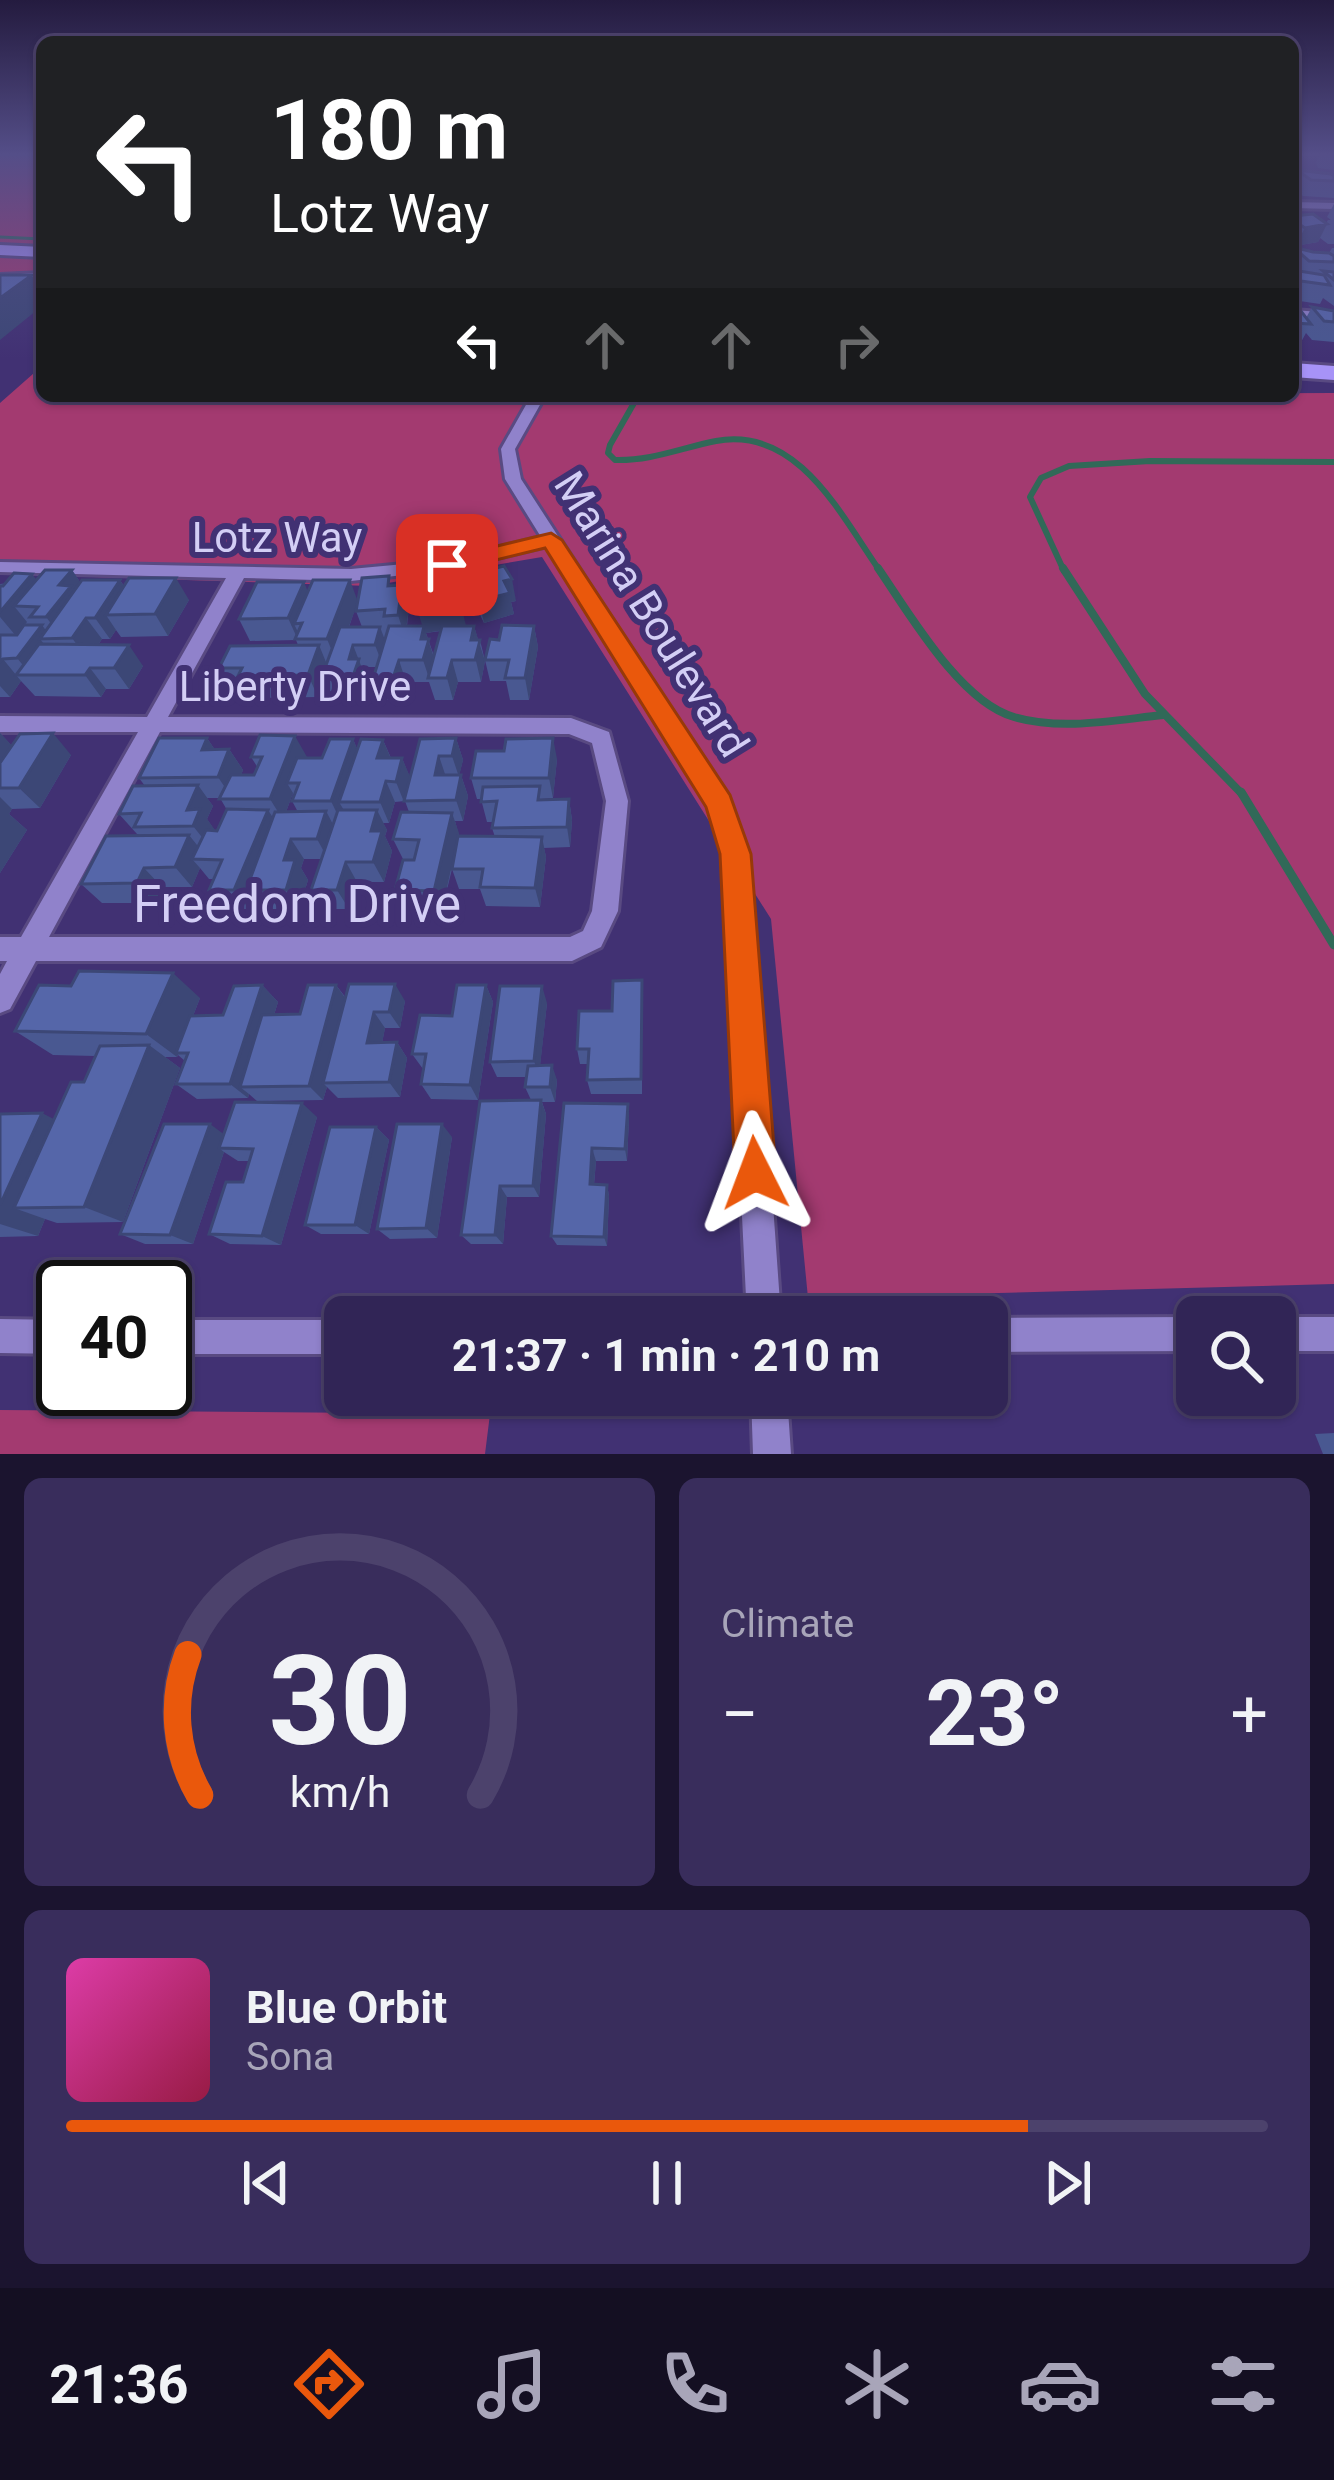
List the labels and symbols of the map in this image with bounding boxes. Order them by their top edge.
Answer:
street label: Marina Boulevard [544,463,759,766]
street label: Lotz Way [192,513,362,562]
pin [396,514,498,616]
street label: Liberty Drive [179,662,411,711]
street label: Freedom Drive [133,875,461,934]
position arrow [692,1110,818,1236]
speed limit sign: 40 [36,1260,192,1416]

